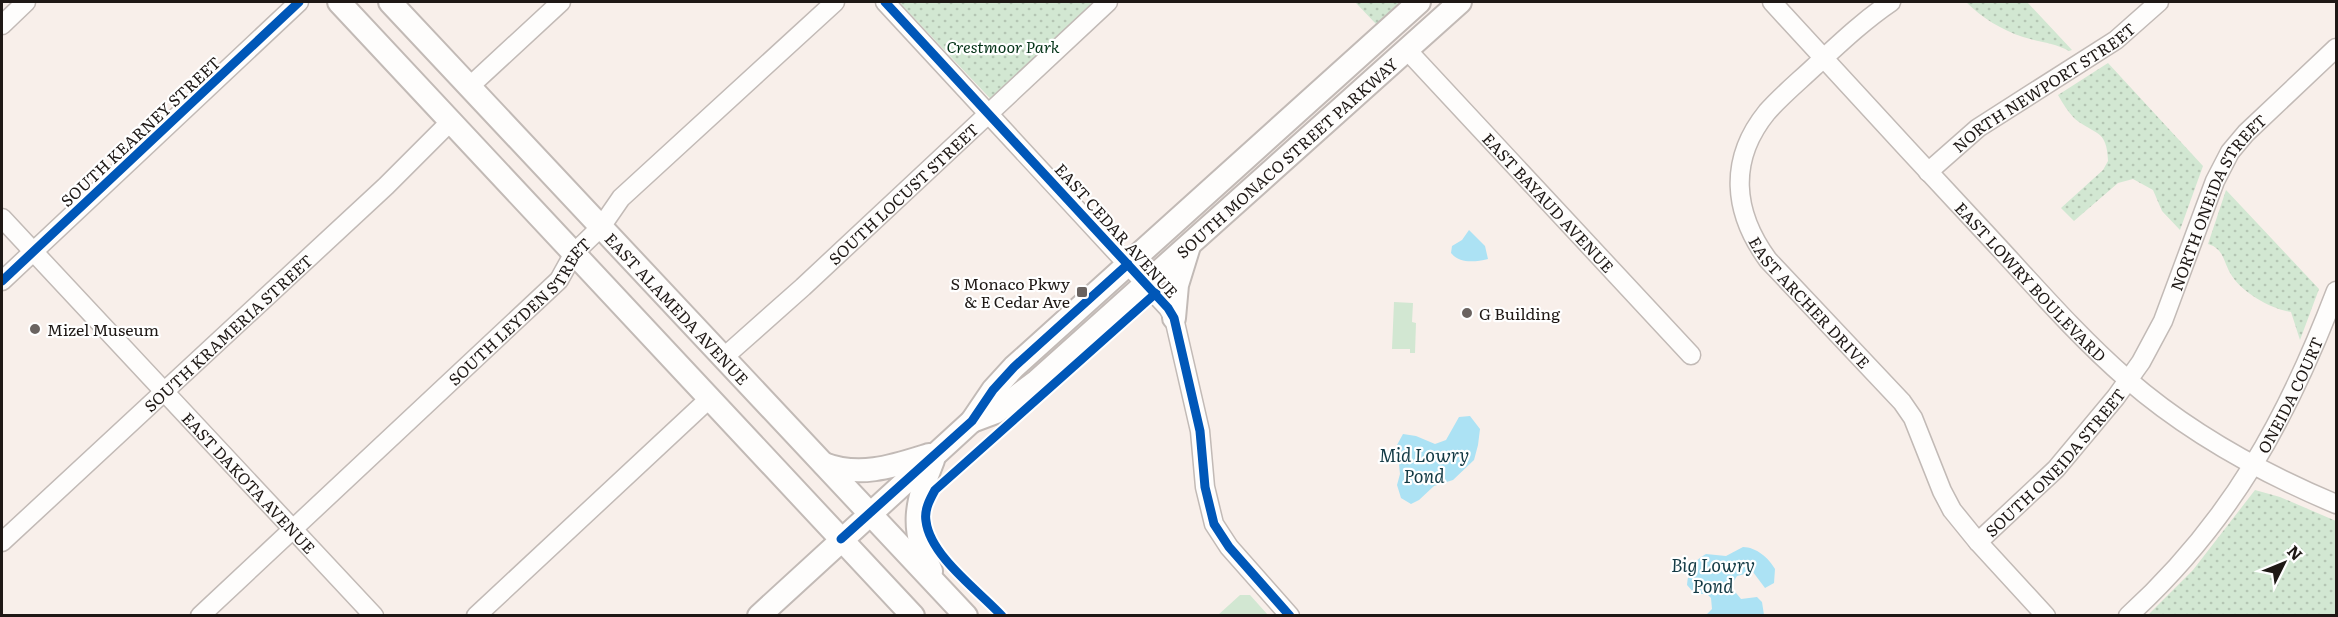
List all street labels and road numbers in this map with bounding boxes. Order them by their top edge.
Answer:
street label: NORTH NEWPORT STREET [1947,16,2141,157]
street label: SOUTH KEARNEY STREET [55,50,225,212]
street label: SOUTH MONACO STREET PARKWAY [1170,51,1403,263]
street label: NORTH ONEIDA STREET [2163,108,2272,294]
street label: SOUTH LOCUST STREET [823,117,984,270]
street label: EAST BAYAUD AVENUE [1477,127,1620,278]
street label: EAST CEDAR AVENUE [1050,157,1184,303]
street label: EAST LOWRY BOULEVARD [1950,196,2112,367]
street label: EAST ALAMEDA AVENUE [600,227,755,390]
street label: SOUTH LEYDEN STREET [442,231,596,390]
street label: EAST ARCHER DRIVE [1743,232,1876,373]
street label: SOUTH KRAMERIA STREET [138,248,318,417]
street label: ONEIDA COURT [2251,333,2328,457]
street label: SOUTH ONEIDA STREET [1979,383,2131,542]
street label: EAST DAKOTA AVENUE [177,406,322,559]

